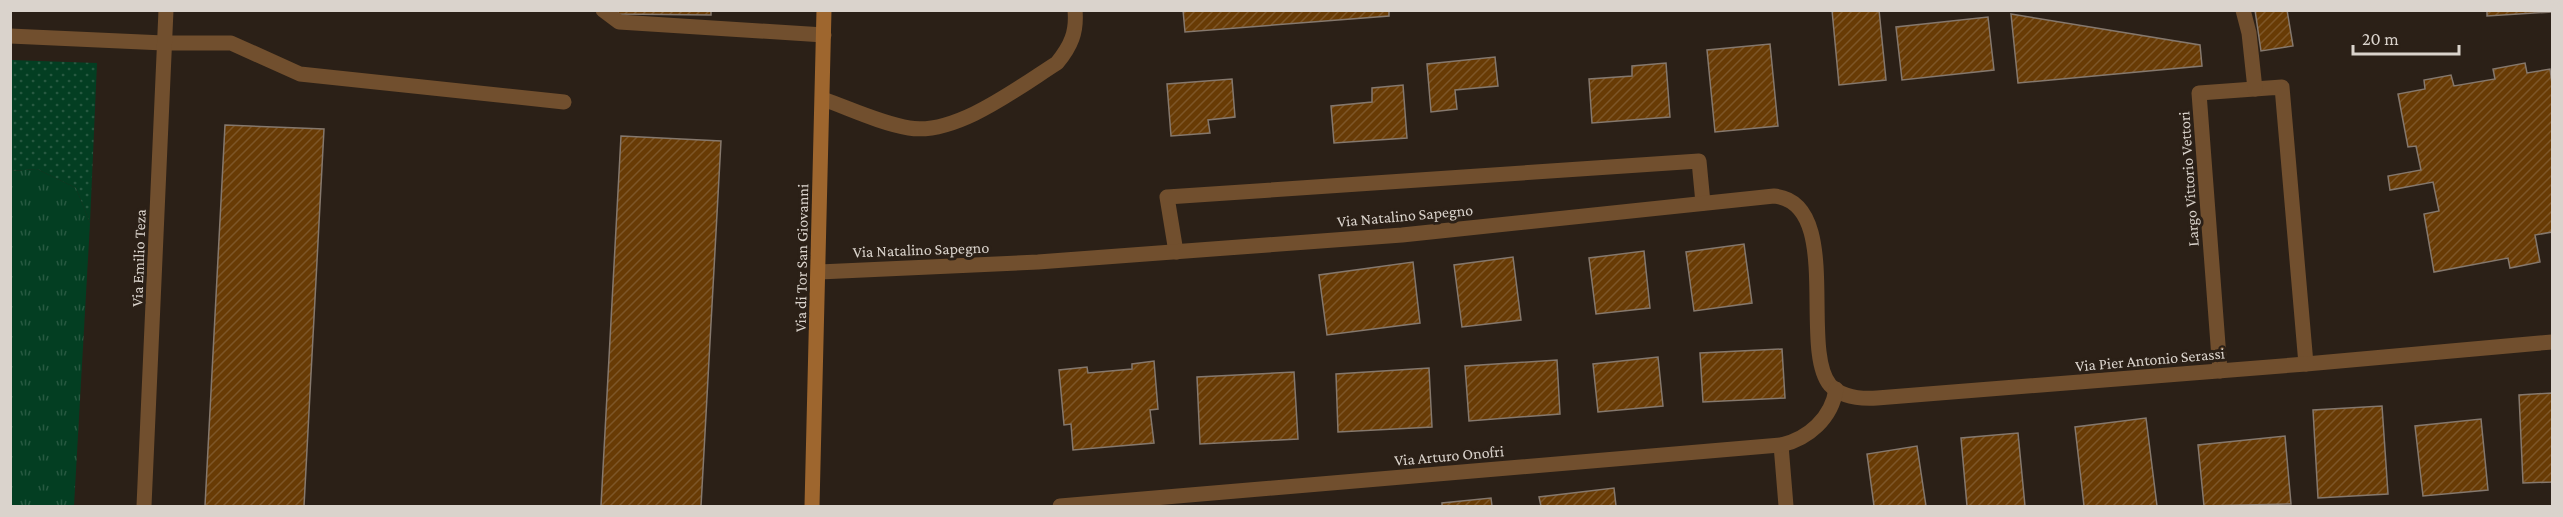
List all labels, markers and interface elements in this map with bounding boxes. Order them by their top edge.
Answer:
scale bar [2353,18,2460,56]
text: 20 m [2362,29,2399,49]
street label: Largo Vittorio Vettori [2175,111,2203,247]
street label: Via di Tor San Giovanni [792,184,811,332]
street label: Via Natalino Sapegno [1336,201,1474,231]
street label: Via Emilio Teza [128,208,149,307]
street label: Via Natalino Sapegno [853,239,990,261]
street label: Via Pier Antonio Serassi [2075,344,2225,375]
street label: Via Arturo Onofri [1393,442,1505,469]

